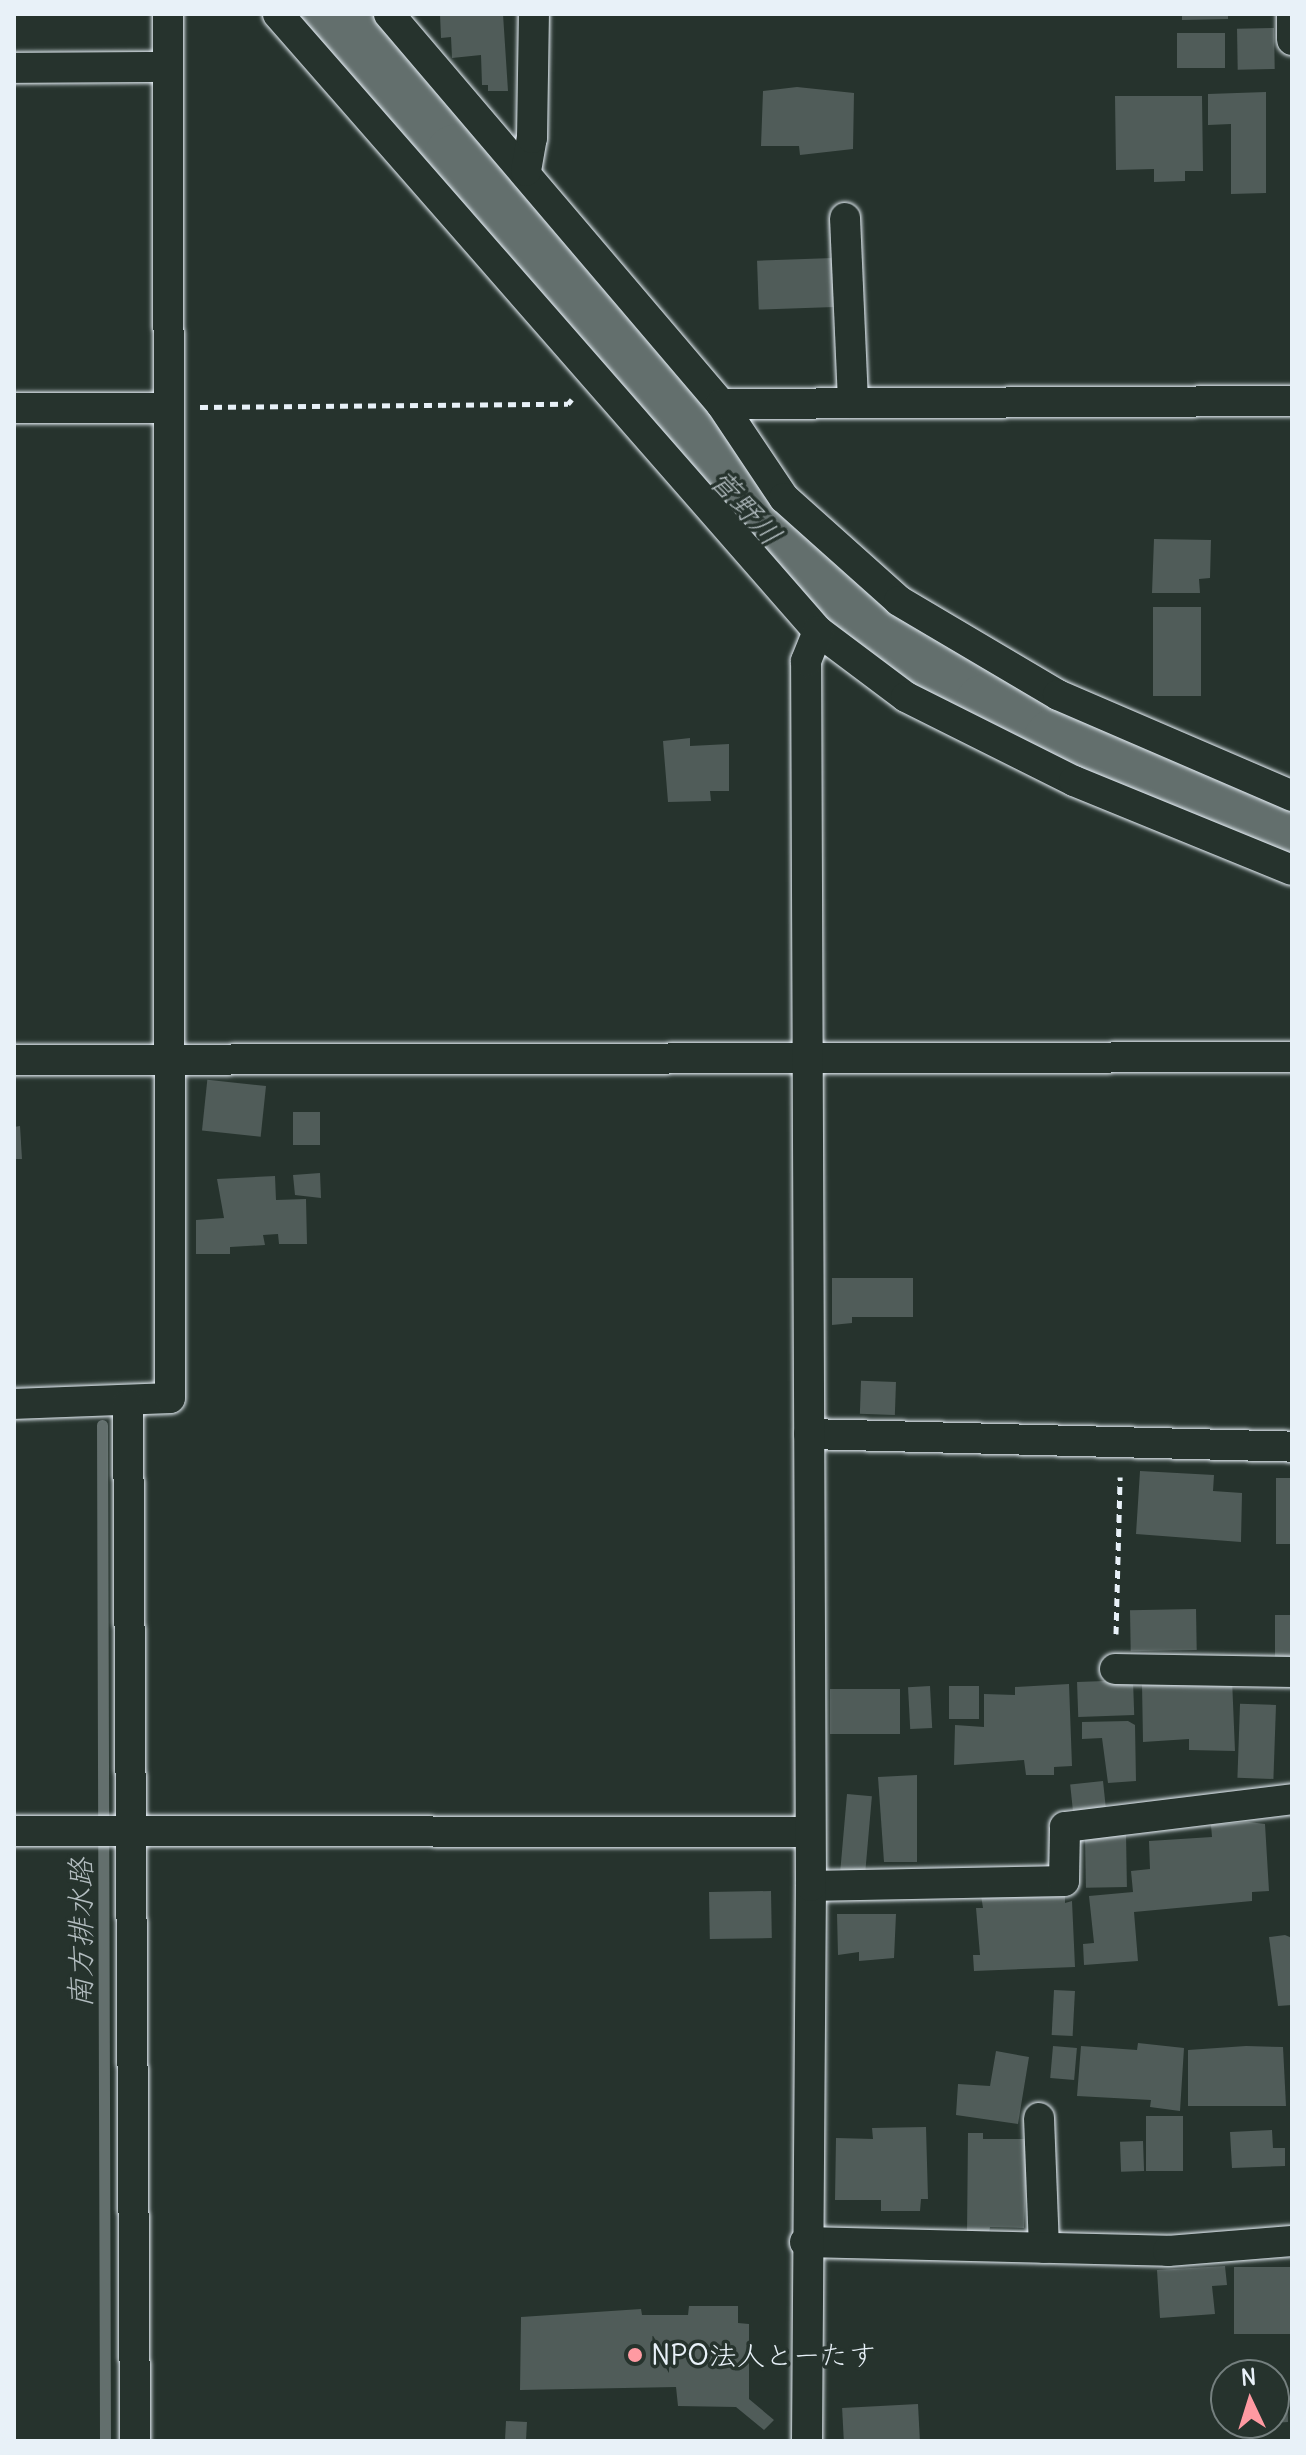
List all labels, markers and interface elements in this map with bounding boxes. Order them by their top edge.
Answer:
water label: 菅野川 [703,462,789,552]
water label: 南方排水路 [62,1858,98,2008]
place label: NPO法人とーたす [651,2338,877,2372]
marker: NPO法人とーたす [626,2346,644,2364]
north arrow [1210,2359,1290,2439]
text: N [1240,2363,1257,2392]

